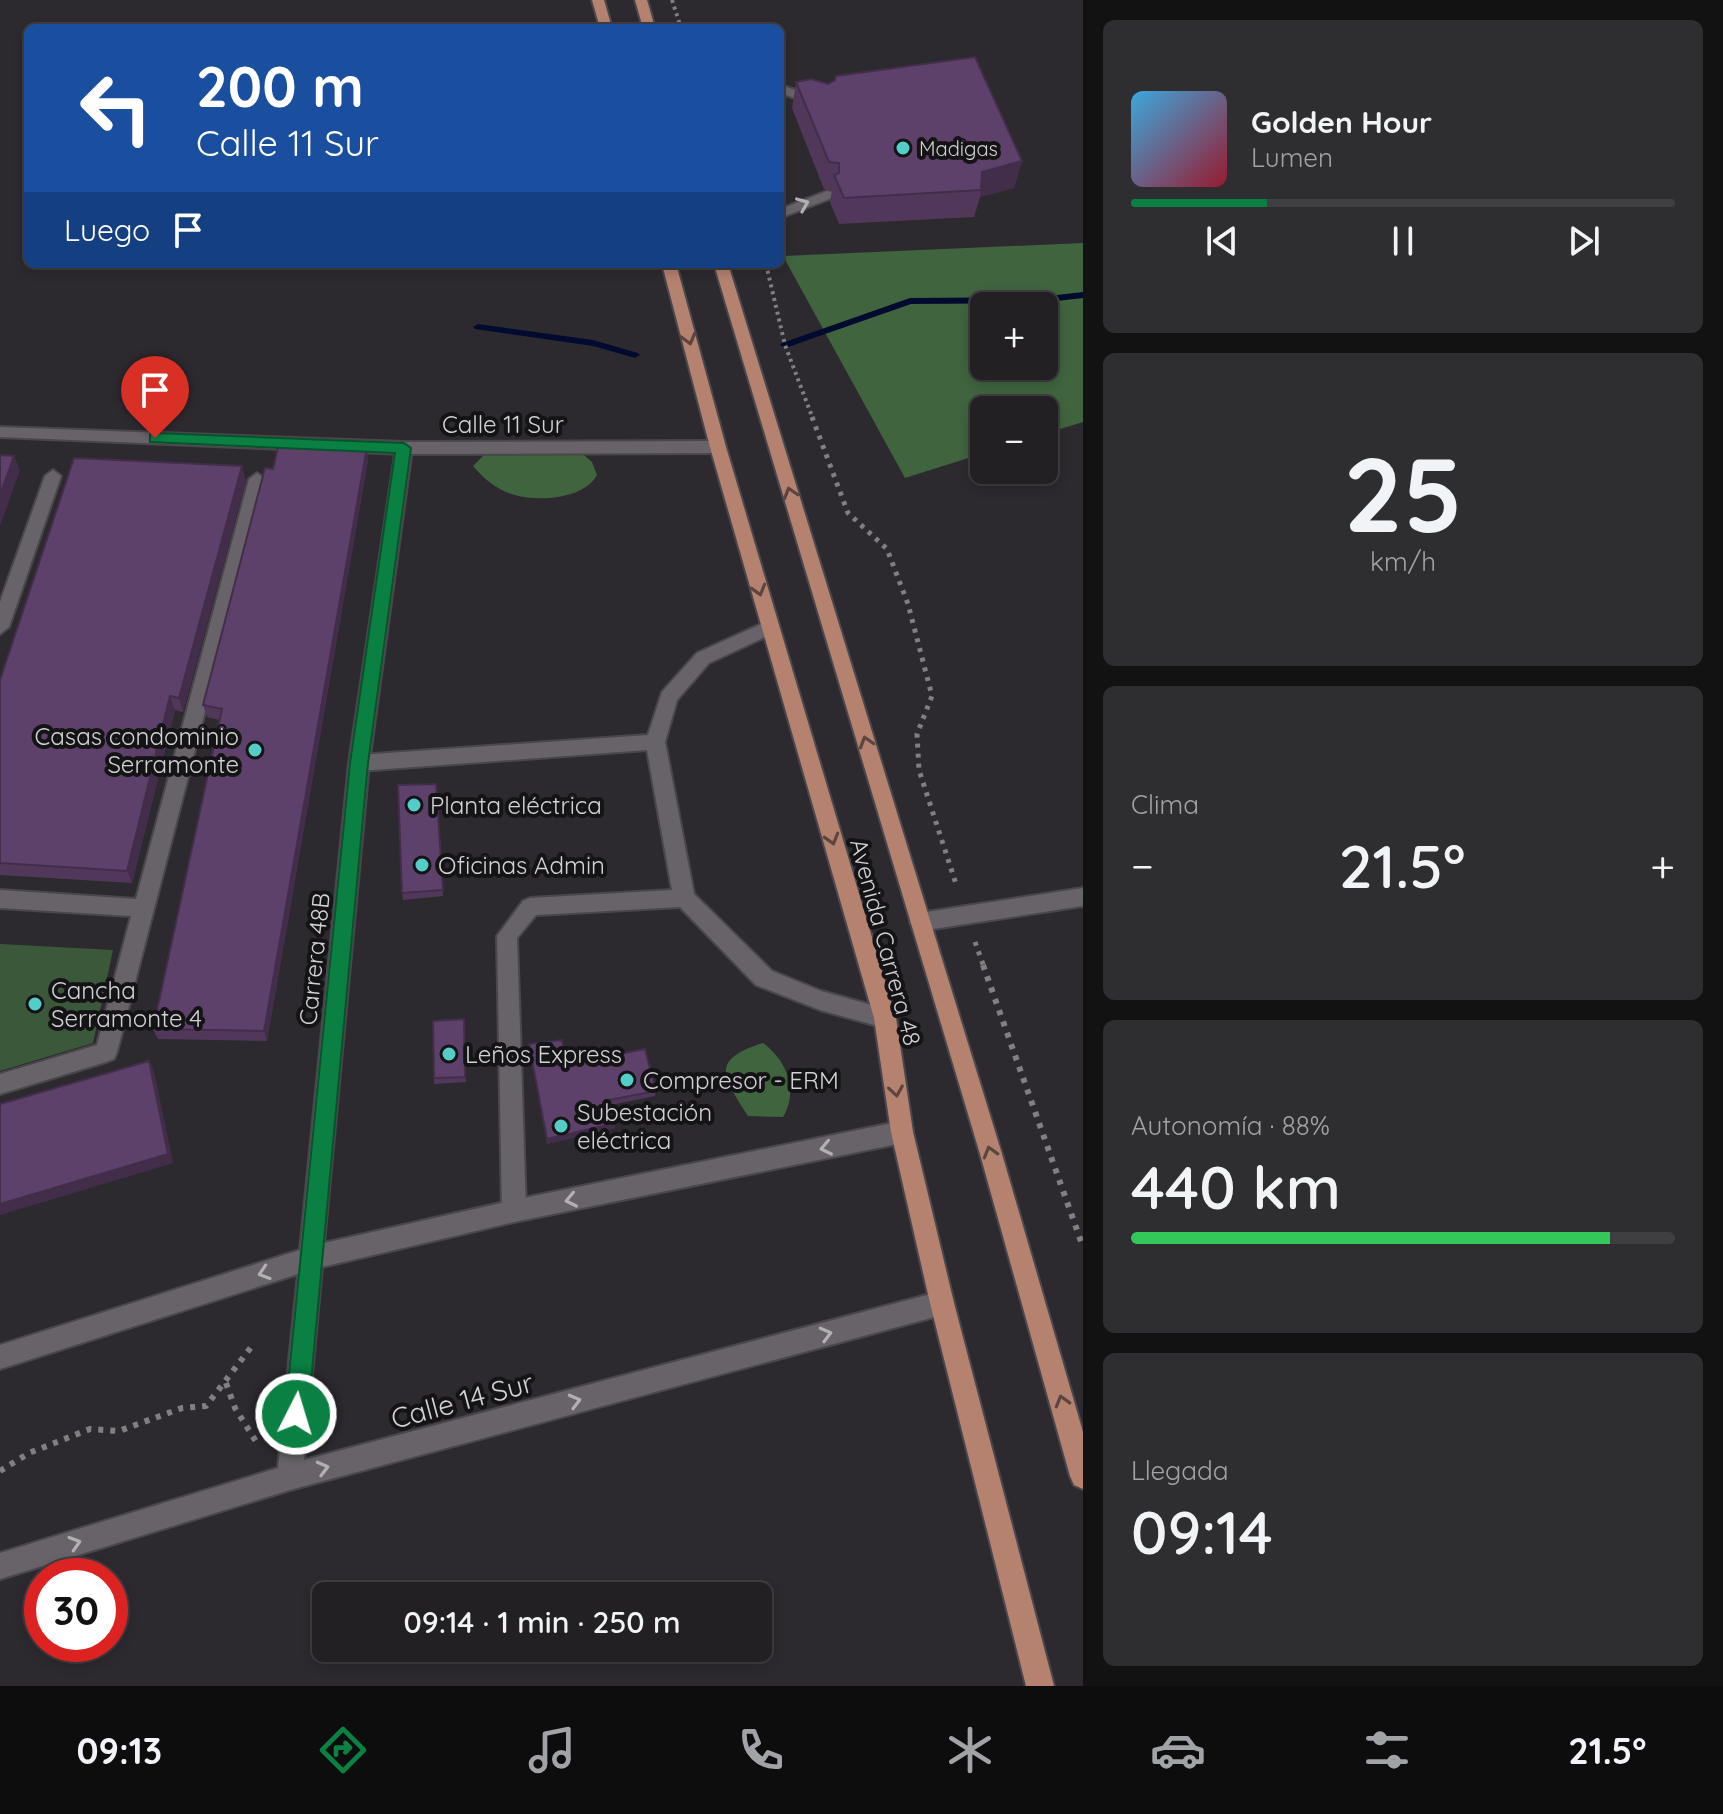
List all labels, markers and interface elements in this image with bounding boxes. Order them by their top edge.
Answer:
text: 200 m [196,51,364,121]
icon: left [64,56,168,160]
text: Golden Hour [1251,103,1432,141]
text: Calle 11 Sur [196,120,379,165]
place label: Madigas [919,136,998,161]
marker: Madigas [894,139,912,157]
text: Lumen [1251,141,1333,174]
one-way arrow [795,197,809,214]
icon: arrive [166,208,210,252]
text: Luego [64,211,150,249]
icon: previous [1200,219,1244,263]
icon: pause [1381,219,1425,263]
icon: next [1562,219,1606,263]
map controls [970,292,1058,484]
button: + [970,292,1058,380]
one-way arrow [680,332,696,346]
pin [121,356,189,438]
icon: arrive [133,368,177,412]
button: − [970,396,1058,484]
street label: Calle 11 Sur [442,409,564,439]
text: 25 [1343,428,1463,558]
one-way arrow [783,487,799,501]
text: km/h [1370,545,1436,578]
one-way arrow [750,582,766,596]
place label: Casas condominio Serramonte [35,721,239,779]
one-way arrow [859,736,875,749]
marker: Casas condominio Serramonte [246,741,264,759]
text: Clima [1131,788,1199,821]
place label: Planta eléctrica [430,790,602,820]
marker: Planta eléctrica [405,796,423,814]
text: 21.5° [1339,828,1465,903]
one-way arrow [823,832,839,846]
street label: Avenida Carrera 48 [844,835,928,1049]
text: − [1131,838,1154,893]
text: + [1650,838,1675,893]
place label: Oficinas Admin [438,850,605,880]
marker: Oficinas Admin [413,856,431,874]
street label: Carrera 48B [292,891,336,1027]
place label: Cancha Serramonte 4 [51,975,202,1033]
marker: Cancha Serramonte 4 [26,995,44,1013]
place label: Leños Express [465,1039,622,1069]
marker: Leños Express [440,1045,458,1063]
place label: Compresor - ERM [643,1065,839,1095]
marker: Compresor - ERM [618,1071,636,1089]
one-way arrow [887,1084,904,1098]
place label: Subestación eléctrica [577,1097,712,1155]
text: Autonomía · 88% [1131,1109,1330,1142]
marker: Subestación eléctrica [552,1117,570,1135]
one-way arrow [820,1139,833,1156]
one-way arrow [983,1145,999,1159]
text: 440 km [1131,1149,1341,1224]
one-way arrow [565,1191,578,1208]
one-way arrow [257,1264,271,1280]
one-way arrow [818,1327,832,1344]
street label: Calle 14 Sur [387,1364,537,1436]
position arrow [254,1372,338,1456]
one-way arrow [567,1394,581,1410]
one-way arrow [1054,1395,1071,1409]
text: Llegada [1131,1454,1228,1487]
one-way arrow [316,1460,330,1477]
text: 09:14 [1131,1494,1273,1569]
one-way arrow [67,1536,81,1552]
speed limit sign: 30 [24,1558,128,1662]
text: 09:14 · 1 min · 250 m [403,1603,681,1641]
icon: directions [315,1722,371,1778]
icon: music [524,1722,580,1778]
icon: phone [733,1722,789,1778]
icon: climate [942,1722,998,1778]
icon: car [1150,1722,1206,1778]
icon: filters [1359,1722,1415,1778]
text: 09:13 [76,1728,162,1773]
text: 21.5° [1568,1728,1647,1773]

